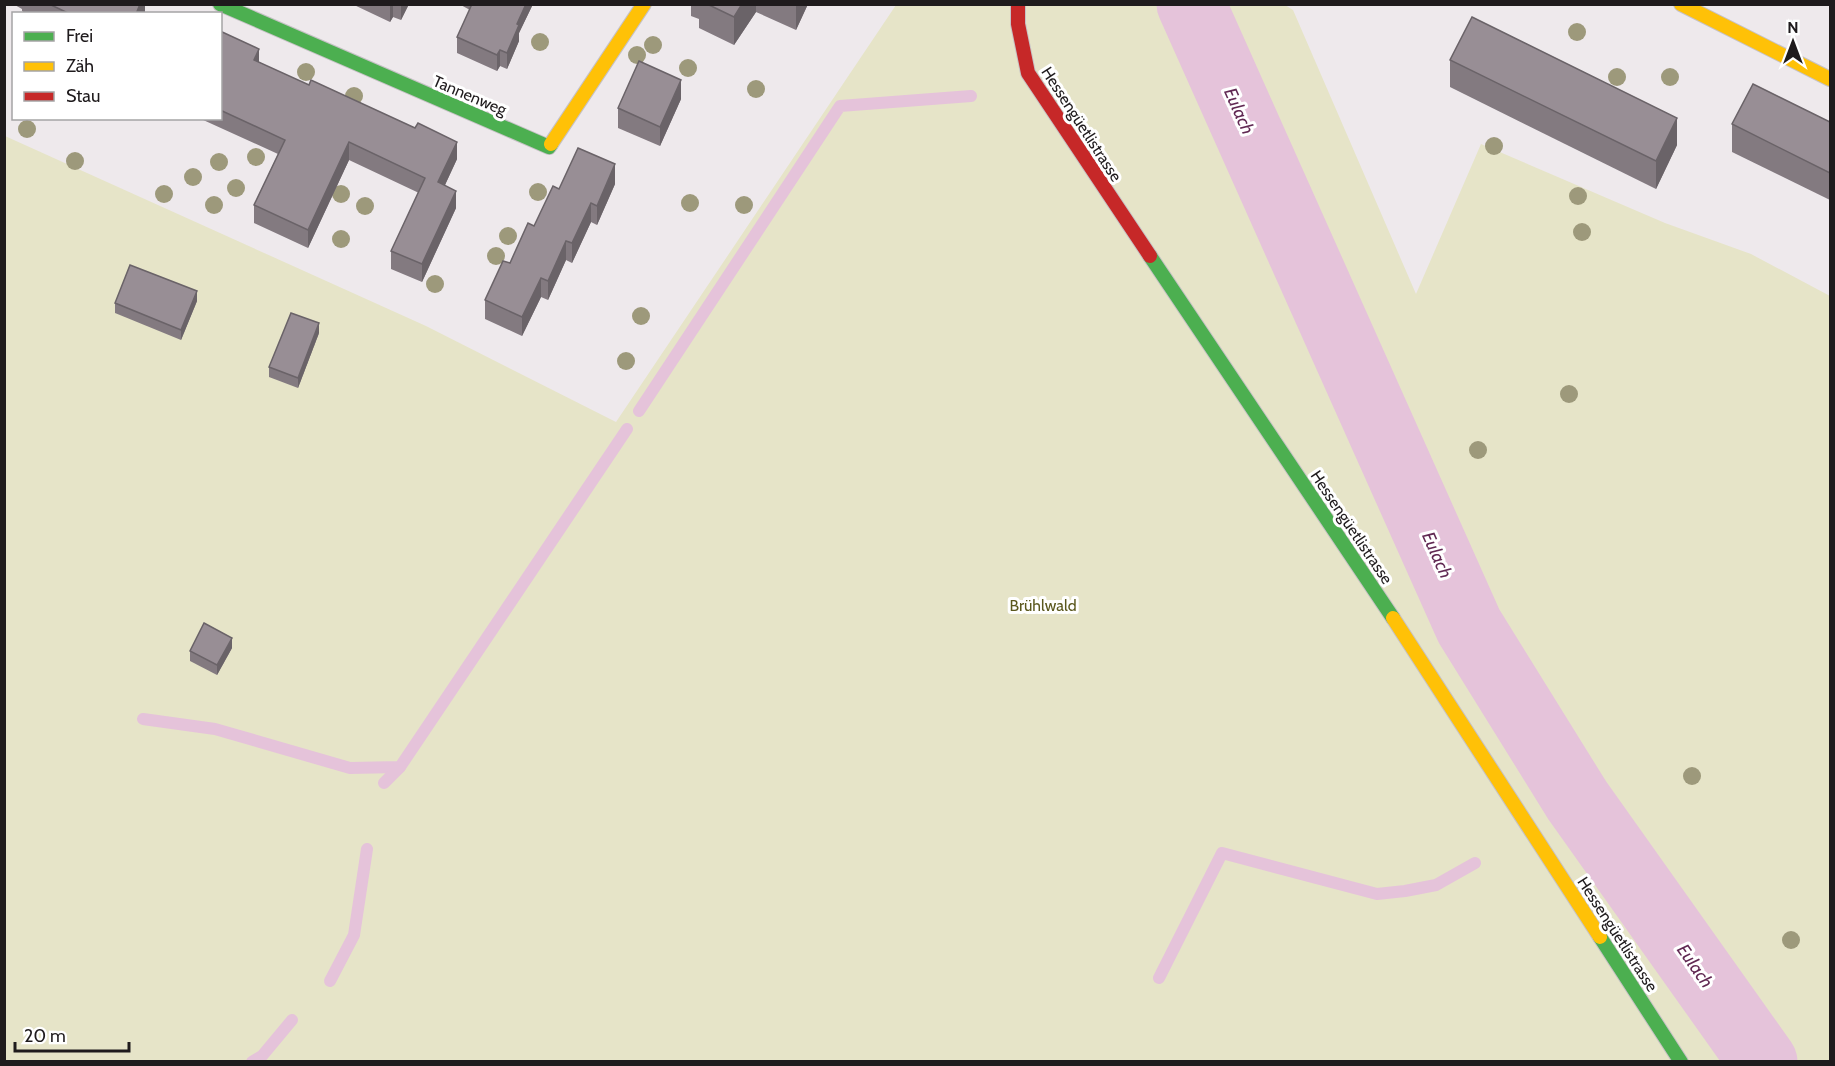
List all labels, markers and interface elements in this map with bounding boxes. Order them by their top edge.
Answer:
legend [12,12,222,120]
north arrow [1763,12,1823,72]
text: N [1787,18,1799,37]
text: Frei [66,25,93,47]
text: Zäh [66,55,94,77]
street label: Hessengüetlistrasse [1037,63,1126,185]
street label: Tannenweg [430,72,510,120]
water label: Eulach [1219,84,1259,138]
text: Stau [66,85,100,107]
street label: Hessengüetlistrasse [1307,467,1397,588]
water label: Eulach [1417,528,1457,582]
park label: Brühlwald [1009,596,1077,615]
street label: Hessengüetlistrasse [1573,873,1662,995]
water label: Eulach [1672,940,1718,992]
scale bar [15,1015,129,1053]
text: 20 m [24,1025,66,1047]

